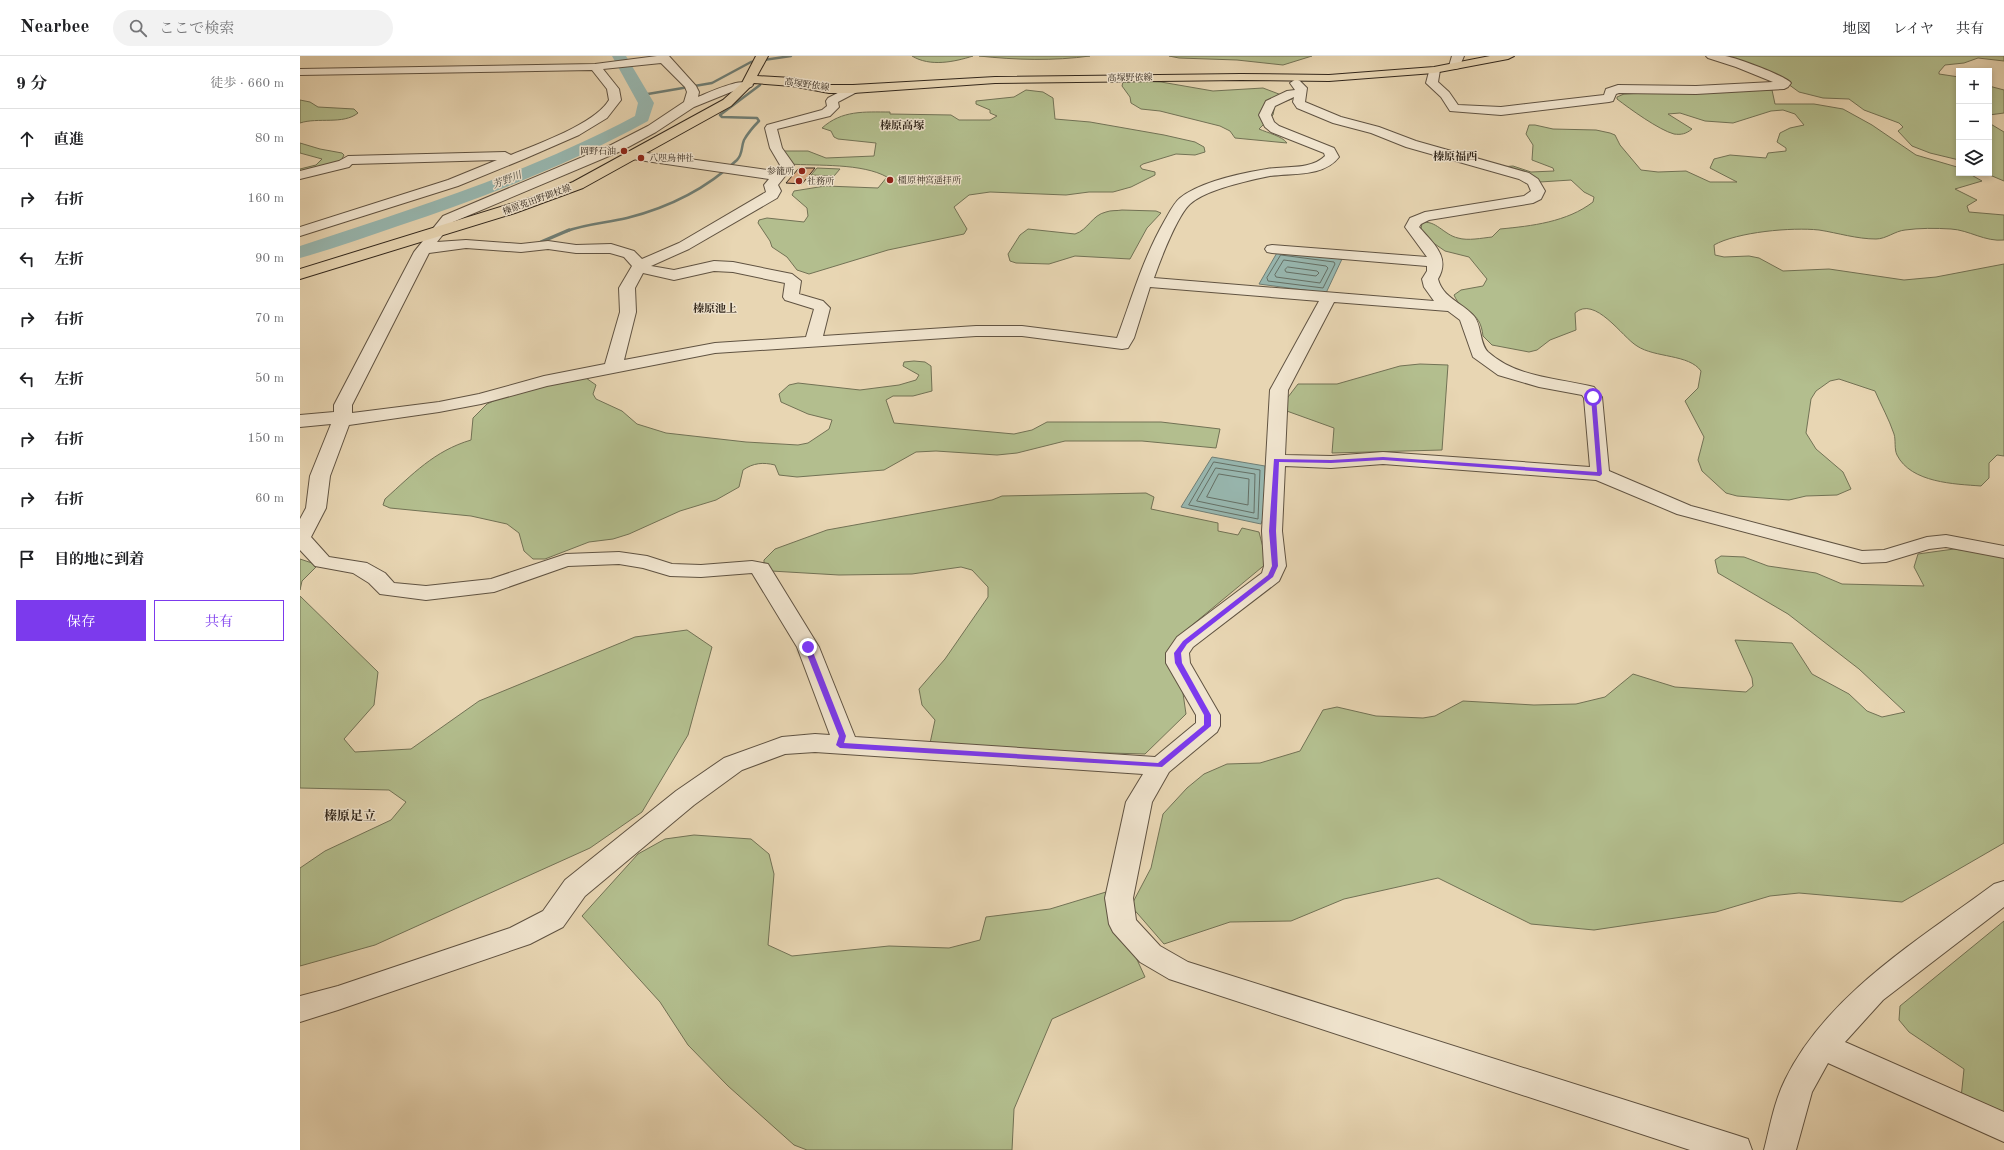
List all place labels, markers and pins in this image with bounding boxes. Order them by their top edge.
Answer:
place label: 岡野石油 [580,146,616,156]
marker: 岡野石油 [619,146,629,156]
marker: 八咫烏神社 [636,153,646,163]
place label: 八咫烏神社 [649,153,694,163]
place label: 参籠所 [767,166,794,176]
marker: 参籠所 [797,166,807,176]
marker: 橿原神宮遥拝所 [885,175,895,185]
place label: 橿原神宮遥拝所 [898,175,961,185]
marker: 社務所 [794,176,804,186]
place label: 社務所 [807,176,834,186]

